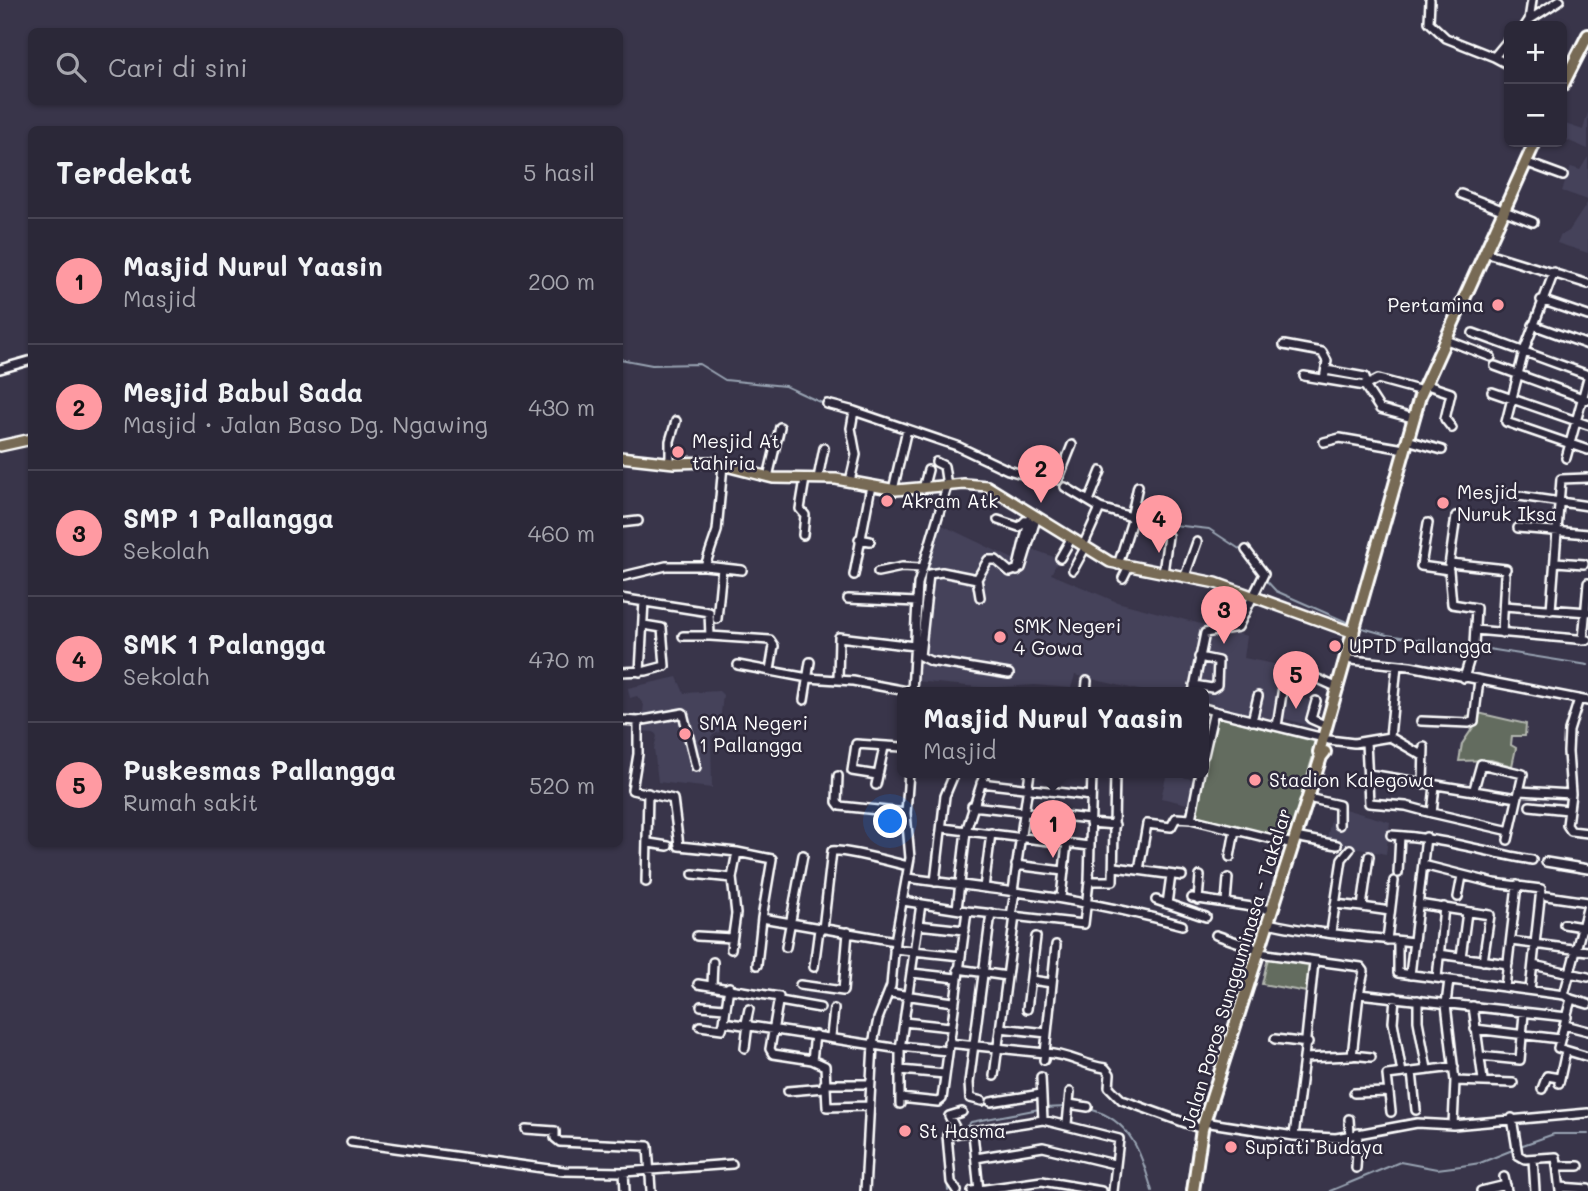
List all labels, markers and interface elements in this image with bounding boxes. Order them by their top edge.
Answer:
map controls [1504,21,1567,147]
button: + [1504,21,1567,84]
search box [28,28,623,105]
icon: search [52,48,90,86]
text: Cari di sini [108,50,248,84]
button: − [1504,84,1567,147]
text: Terdekat [56,152,192,192]
text: 5 hasil [523,157,595,187]
text: Masjid Nurul Yaasin [123,249,383,283]
text: 1 [74,266,84,296]
text: 200 m [528,266,595,296]
text: Masjid [123,283,196,313]
place label: Pertamina [1388,292,1484,317]
marker: Pertamina [1490,297,1506,313]
text: Mesjid Babul Sada [123,375,363,409]
text: 2 [73,392,85,422]
text: 430 m [528,392,595,422]
text: Masjid · Jalan Baso Dg. Ngawing [123,409,488,439]
place label: Mesjid At tahiria [692,428,780,475]
marker: Mesjid At tahiria [670,444,686,460]
pin: 2 [1018,445,1064,503]
place label: Mesjid Nuruk Iksa [1457,479,1557,526]
place label: Akram Atk [901,488,998,513]
marker: Akram Atk [879,493,895,509]
pin: 4 [1136,495,1182,553]
marker: Mesjid Nuruk Iksa [1435,495,1451,511]
text: SMP 1 Pallangga [123,501,334,535]
text: 3 [72,518,86,548]
text: 460 m [528,518,595,548]
text: Sekolah [123,535,209,565]
pin: 3 [1201,586,1247,644]
place label: SMK Negeri 4 Gowa [1014,613,1121,660]
text: SMK 1 Palangga [123,627,326,661]
marker: SMK Negeri 4 Gowa [992,629,1008,645]
place label: UPTD Pallangga [1349,633,1492,658]
marker: UPTD Pallangga [1327,638,1343,654]
text: 4 [72,644,86,674]
text: 470 m [529,644,595,674]
pin: 5 [1273,651,1319,709]
text: Sekolah [123,661,209,691]
popup [897,687,1209,778]
text: Masjid Nurul Yaasin [923,701,1183,735]
place label: SMA Negeri 1 Pallangga [699,710,808,757]
marker: SMA Negeri 1 Pallangga [677,726,693,742]
text: Masjid [923,735,996,765]
text: Puskesmas Pallangga [123,753,396,787]
place label: Stadion Kalegowa [1269,767,1434,792]
text: 5 [72,770,86,800]
text: 520 m [529,770,595,800]
marker: Stadion Kalegowa [1247,772,1263,788]
text: Rumah sakit [123,787,258,817]
pin: 1 [1030,800,1076,858]
your location [873,804,907,838]
street label: Jalan Poros Sungguminasa - Takalar [1175,805,1296,1131]
place label: St Hasma [919,1118,1006,1143]
marker: St Hasma [897,1123,913,1139]
place label: Supiati Budaya [1245,1134,1384,1159]
marker: Supiati Budaya [1223,1139,1239,1155]

